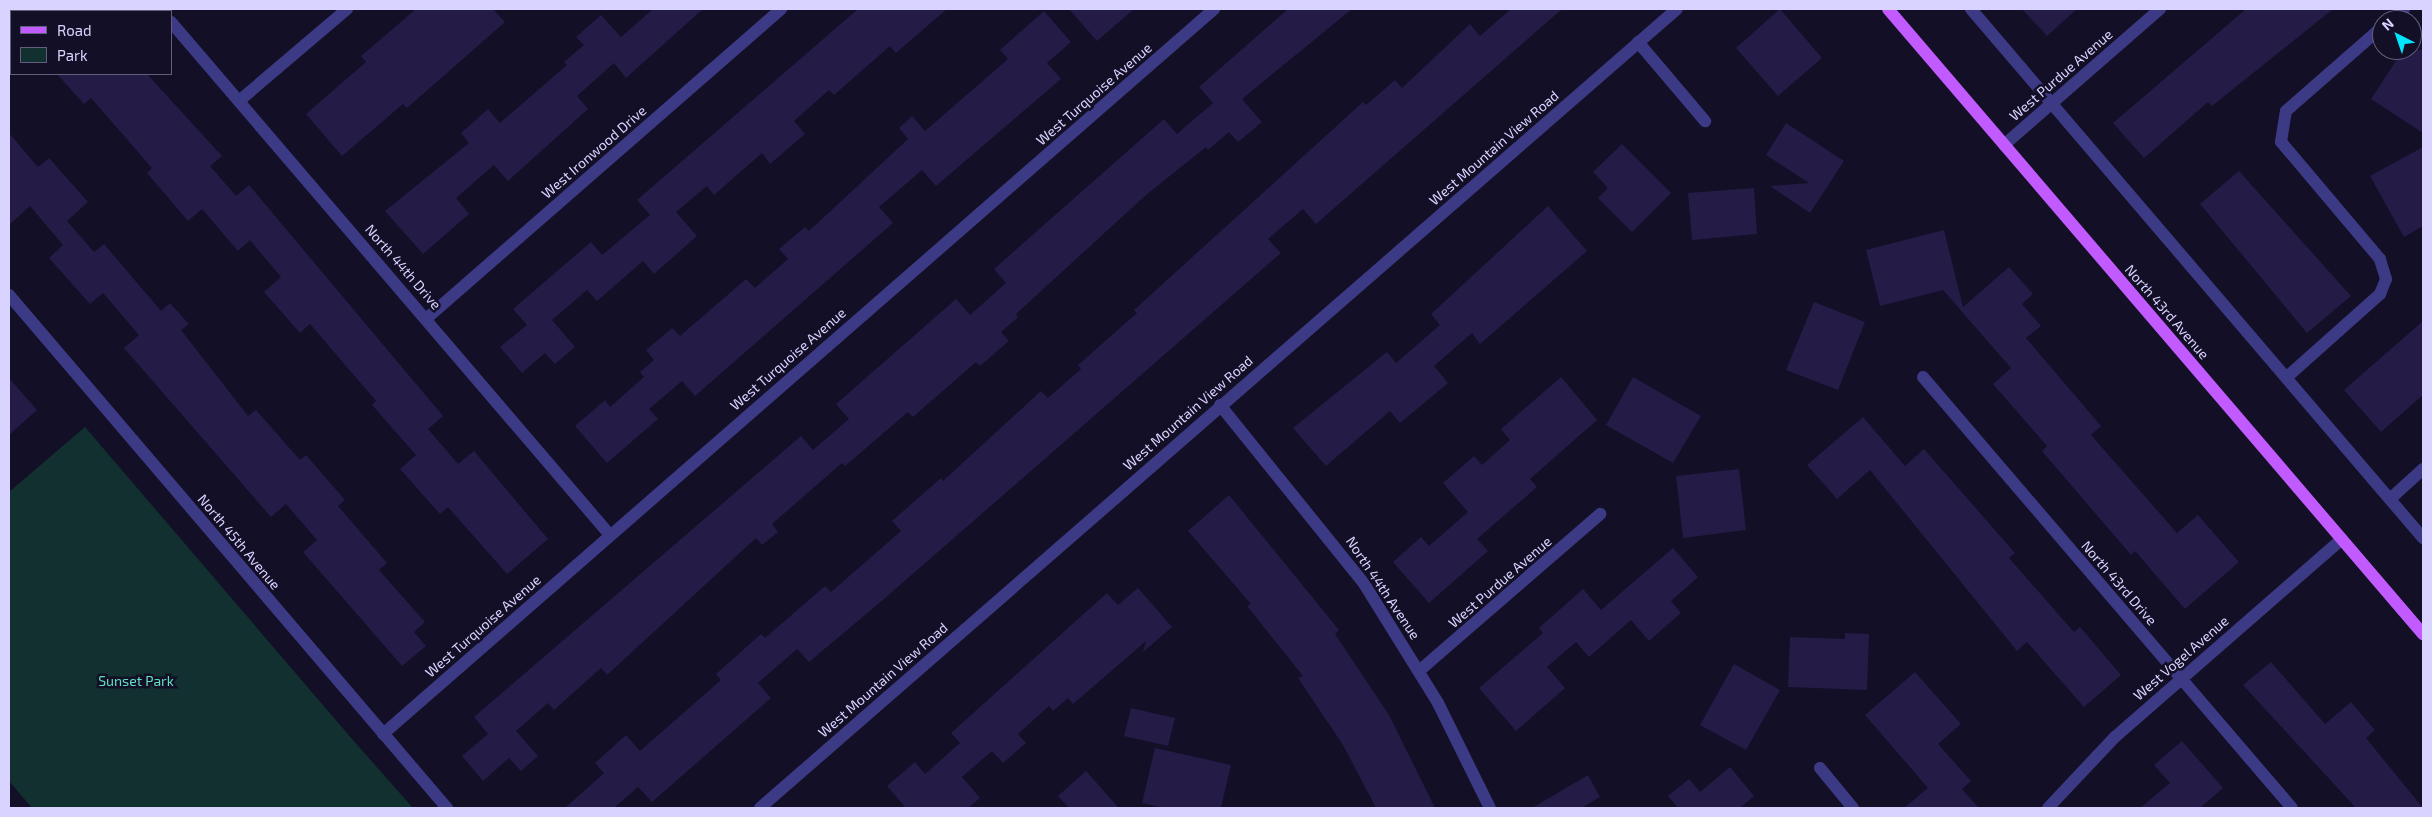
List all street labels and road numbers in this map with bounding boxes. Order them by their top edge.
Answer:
street label: West Purdue Avenue [2006,26,2116,124]
street label: West Turquoise Avenue [1032,39,1156,149]
street label: West Mountain View Road [1426,87,1562,209]
street label: West Ironwood Drive [538,102,650,202]
street label: North 44th Drive [362,221,444,313]
street label: North 43rd Avenue [2121,261,2213,363]
street label: West Turquoise Avenue [726,304,850,414]
street label: West Mountain View Road [1120,352,1256,474]
street label: North 45th Avenue [194,491,284,593]
street label: North 44th Avenue [1342,533,1424,643]
street label: West Purdue Avenue [1445,533,1555,631]
street label: North 43rd Drive [2078,537,2160,629]
street label: West Turquoise Avenue [421,571,545,681]
street label: West Vogel Avenue [2130,612,2232,704]
street label: West Mountain View Road [815,619,951,741]

